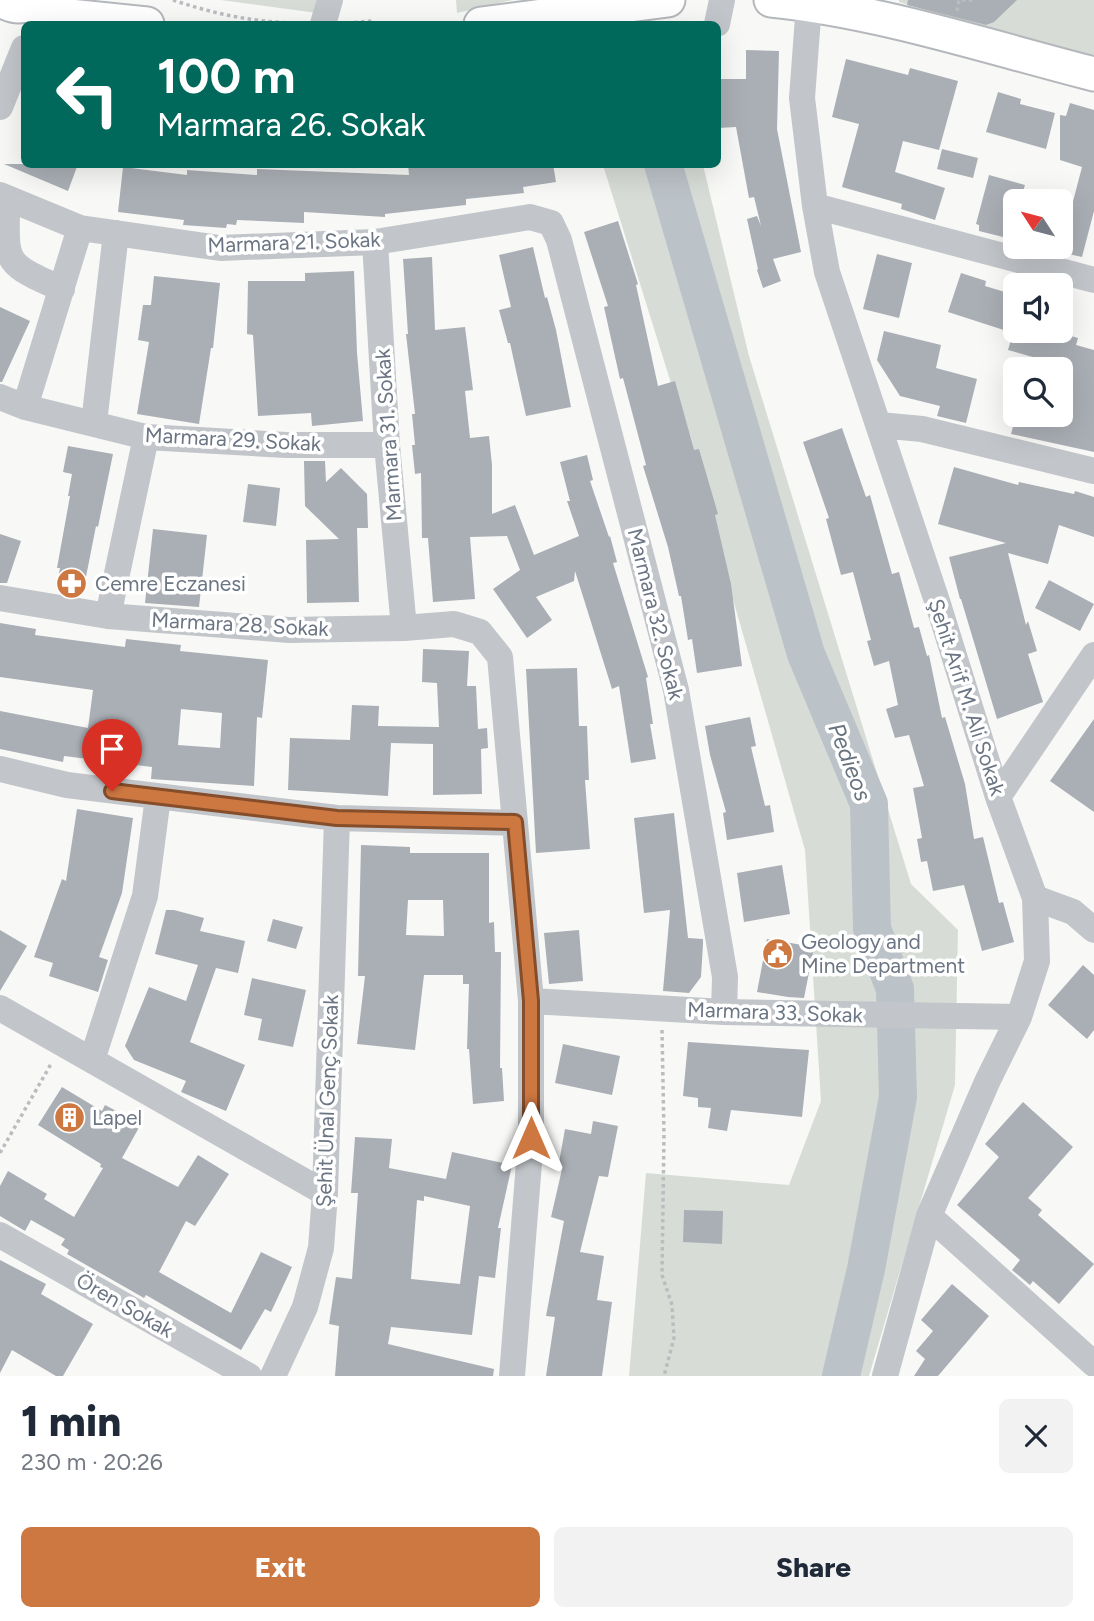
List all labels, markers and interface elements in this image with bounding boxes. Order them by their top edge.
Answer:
text: 100 m [157,46,296,105]
icon: left [42,49,133,140]
text: Marmara 26. Sokak [157,106,426,144]
north arrow [1003,189,1073,259]
map controls [1003,189,1073,427]
street label: Marmara 21. Sokak [207,226,382,258]
button: sound [1003,273,1073,343]
street label: Marmara 31. Sokak [369,347,406,522]
button: search [1003,357,1073,427]
street label: Marmara 29. Sokak [144,422,322,456]
street label: Marmara 32. Sokak [623,526,690,703]
pharmacy icon: Cemre Eczanesi [55,566,89,600]
place label: Cemre Eczanesi [95,571,246,596]
street label: Şehit Arif M. Ali Sokak [923,595,1011,799]
street label: Marmara 28. Sokak [151,607,330,641]
pin [82,719,142,791]
water label: Pedieos [822,719,878,805]
icon: arrive [93,730,131,768]
place label: Geology and Mine Department [801,929,965,978]
public building icon: Geology and Mine Department [761,936,795,970]
street label: Şehit Ünal Genç Sokak [311,993,343,1208]
street label: Marmara 33. Sokak [687,996,864,1028]
building icon: Lapel [52,1100,86,1134]
position arrow [494,1101,568,1175]
place label: Lapel [92,1105,142,1130]
street label: Ören Sokak [72,1267,179,1343]
text: 1 min [21,1396,121,1447]
button: close [999,1399,1073,1473]
text: 230 m · 20:26 [21,1448,163,1476]
button: Exit [21,1527,540,1607]
button: Share [554,1527,1073,1607]

